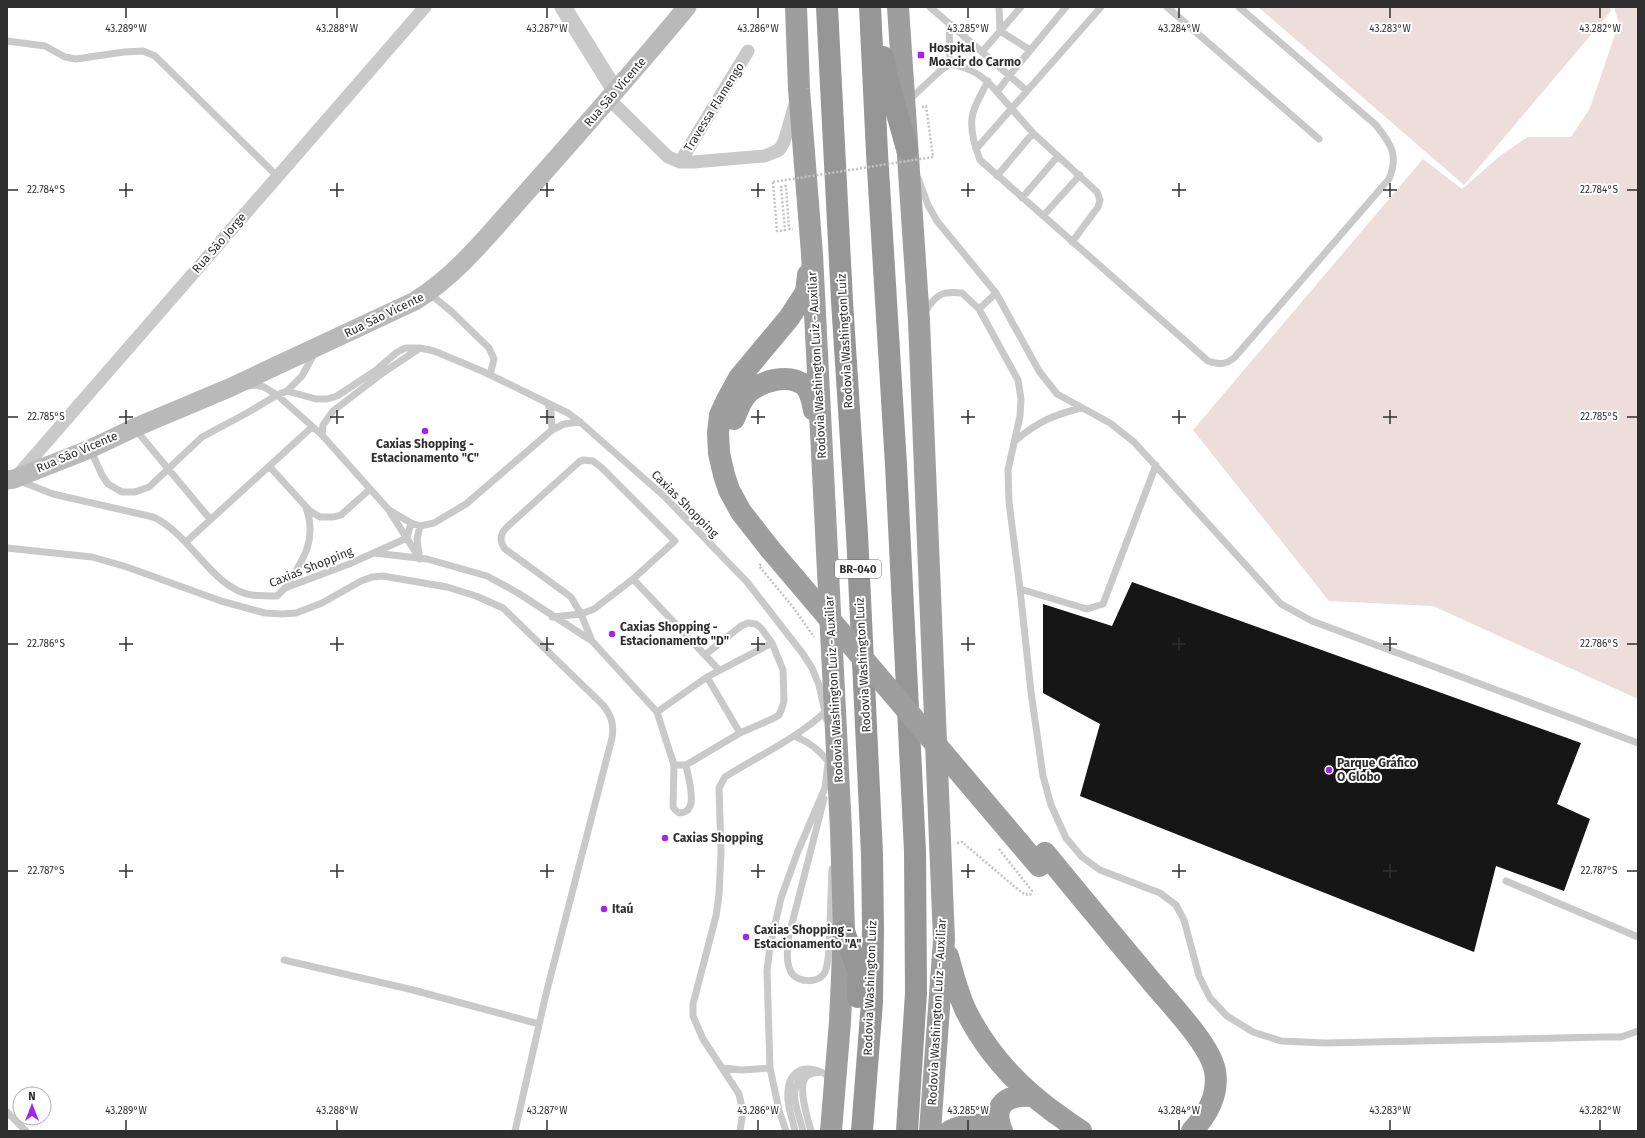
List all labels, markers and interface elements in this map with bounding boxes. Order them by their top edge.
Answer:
text: 43.289°W [105,23,148,35]
text: 43.288°W [316,23,359,35]
text: 43.287°W [527,23,568,35]
text: 43.286°W [737,23,780,35]
text: 43.285°W [947,23,989,35]
text: 43.284°W [1158,23,1201,35]
text: 43.283°W [1369,23,1411,35]
text: 43.282°W [1579,23,1621,35]
place label: Hospital Moacir do Carmo [929,41,1021,69]
marker: Hospital Moacir do Carmo [916,50,926,60]
street label: Rua Sāo Vicente [581,55,649,129]
street label: Travessa Flamengo [681,60,747,154]
text: 22.784°S [27,184,66,196]
text: 22.784°S [1580,184,1619,196]
street label: Rua São Jorge [189,210,249,276]
street label: Rodovia Washington Luiz - Auxiliar [805,271,829,459]
street label: Rodovia Washington Luiz [834,273,856,409]
street label: Rua Sāo Vicente [342,290,426,340]
text: 22.785°S [27,411,65,423]
text: 22.785°S [1580,411,1618,423]
marker: Caxias Shopping - Estacionamento "C" [420,426,430,436]
street label: Rua Sāo Vicente [34,429,120,475]
place label: Caxias Shopping - Estacionamento "C" [371,437,479,465]
street label: Caxias Shopping [649,468,722,541]
street label: Caxias Shopping [267,544,356,590]
road number: BR-040 [835,560,881,578]
street label: Rodovia Washington Luiz - Auxiliar [822,595,846,783]
street label: Rodovia Washington Luiz [852,597,874,733]
place label: Caxias Shopping - Estacionamento "D" [620,620,729,648]
marker: Caxias Shopping - Estacionamento "D" [607,629,617,639]
text: 22.786°S [27,638,66,650]
text: 22.786°S [1580,638,1619,650]
place label: Parque Gráfico O Globo [1337,756,1417,784]
marker: Parque Gráfico O Globo [1324,765,1334,775]
place label: Caxias Shopping [673,831,763,845]
marker: Caxias Shopping [660,833,670,843]
text: 22.787°S [27,865,65,877]
text: 22.787°S [1580,865,1618,877]
place label: Itaú [612,902,634,916]
marker: Itaú [599,904,609,914]
street label: Rodovia Washington Luiz - Auxiliar [925,918,949,1106]
street label: Rodovia Washington Luiz [861,920,879,1056]
place label: Caxias Shopping - Estacionamento "A" [754,923,862,951]
marker: Caxias Shopping - Estacionamento "A" [741,932,751,942]
north arrow [12,1086,52,1126]
text: N [28,1090,36,1103]
text: 43.289°W [105,1105,148,1117]
text: 43.288°W [316,1105,359,1117]
text: 43.287°W [527,1105,568,1117]
text: 43.286°W [737,1105,780,1117]
text: 43.285°W [947,1105,989,1117]
text: 43.284°W [1158,1105,1201,1117]
text: 43.283°W [1369,1105,1411,1117]
text: 43.282°W [1579,1105,1621,1117]

